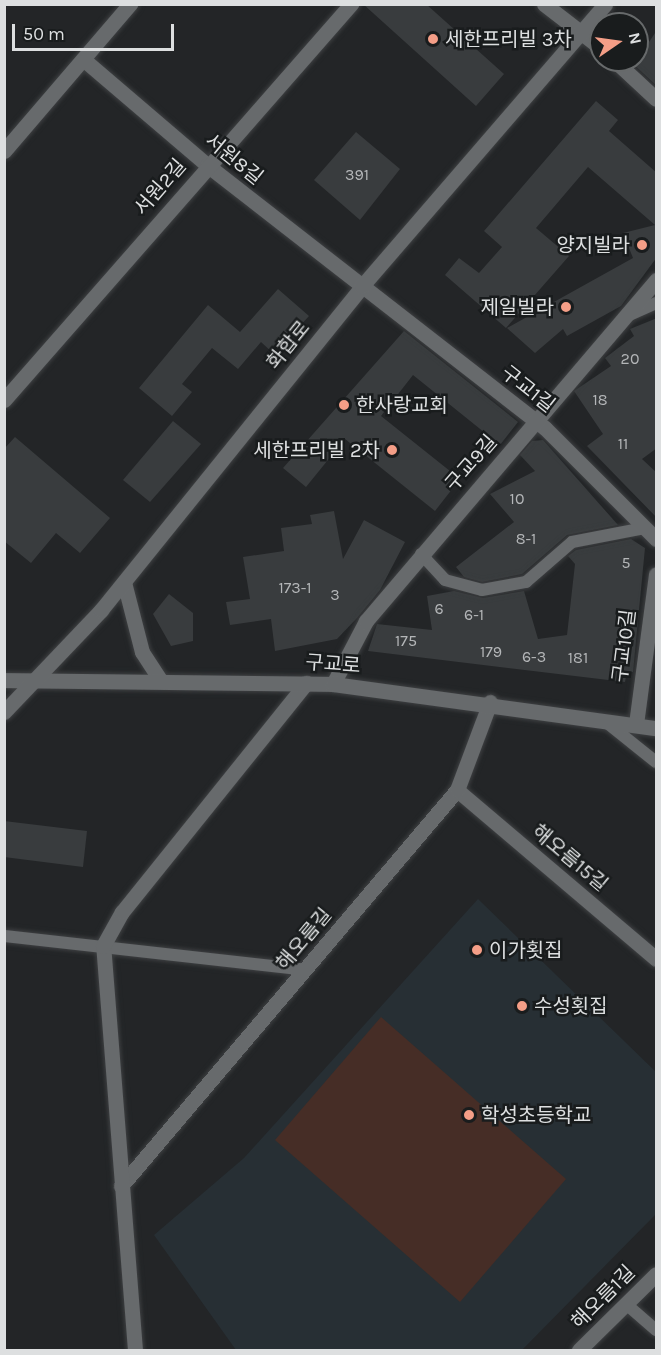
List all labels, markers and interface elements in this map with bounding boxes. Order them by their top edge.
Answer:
scale bar [15,12,177,50]
north arrow [589,12,649,72]
text: 50 m [23,23,65,45]
place label: 세한프리빌 3차 [445,27,572,51]
text: N [625,31,646,46]
marker: 세한프리빌 3차 [426,32,440,46]
street label: 서원8길 [200,128,268,190]
street label: 서원2길 [129,154,191,220]
house number: 391 [345,165,369,185]
place label: 양지빌라 [556,233,630,257]
marker: 양지빌라 [635,238,649,252]
place label: 제일빌라 [480,295,554,319]
marker: 제일빌라 [559,300,573,314]
street label: 화합로 [261,316,315,374]
house number: 20 [621,349,639,369]
street label: 구교1길 [496,361,560,417]
house number: 18 [592,390,608,410]
place label: 한사랑교회 [356,393,448,417]
marker: 한사랑교회 [337,398,351,412]
street label: 구교9길 [440,430,502,496]
house number: 11 [618,434,628,454]
place label: 세한프리빌 2차 [253,438,380,462]
marker: 세한프리빌 2차 [385,443,399,457]
house number: 10 [510,489,524,509]
house number: 8-1 [516,529,536,549]
house number: 5 [621,553,631,573]
house number: 173-1 [278,578,312,598]
house number: 3 [330,585,340,605]
house number: 6 [434,599,444,619]
house number: 6-1 [464,605,484,625]
street label: 구교10길 [608,608,640,684]
house number: 175 [395,631,417,651]
house number: 179 [480,642,502,662]
house number: 6-3 [522,647,546,667]
house number: 181 [568,648,588,668]
street label: 구교로 [305,650,361,678]
street label: 해오름15길 [527,819,613,897]
street label: 해오름길 [271,903,337,975]
place label: 이가횟집 [489,938,563,962]
marker: 이가횟집 [470,943,484,957]
place label: 수성횟집 [534,994,608,1018]
marker: 수성횟집 [515,999,529,1013]
place label: 학성초등학교 [481,1103,591,1127]
marker: 학성초등학교 [462,1108,476,1122]
street label: 해오름1길 [566,1260,640,1334]

